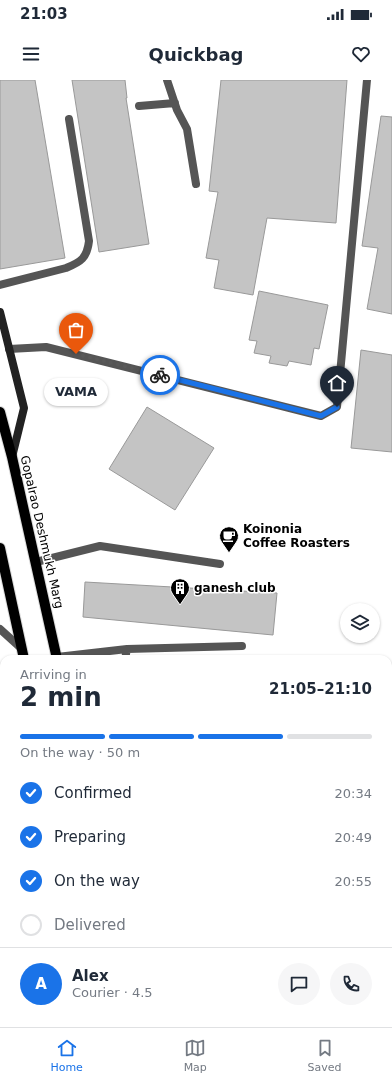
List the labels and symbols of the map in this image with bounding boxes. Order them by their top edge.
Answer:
pin [59,313,93,354]
courier [140,355,180,395]
pin [320,366,354,407]
callout: VAMA [44,378,108,406]
street label: Gopalrao Deshmukh Marg [18,454,66,610]
place label: Koinonia Coffee Roasters [243,522,350,550]
cafe icon: Koinonia Coffee Roasters [218,525,240,553]
building icon: ganesh club [169,577,191,605]
place label: ganesh club [194,581,276,595]

